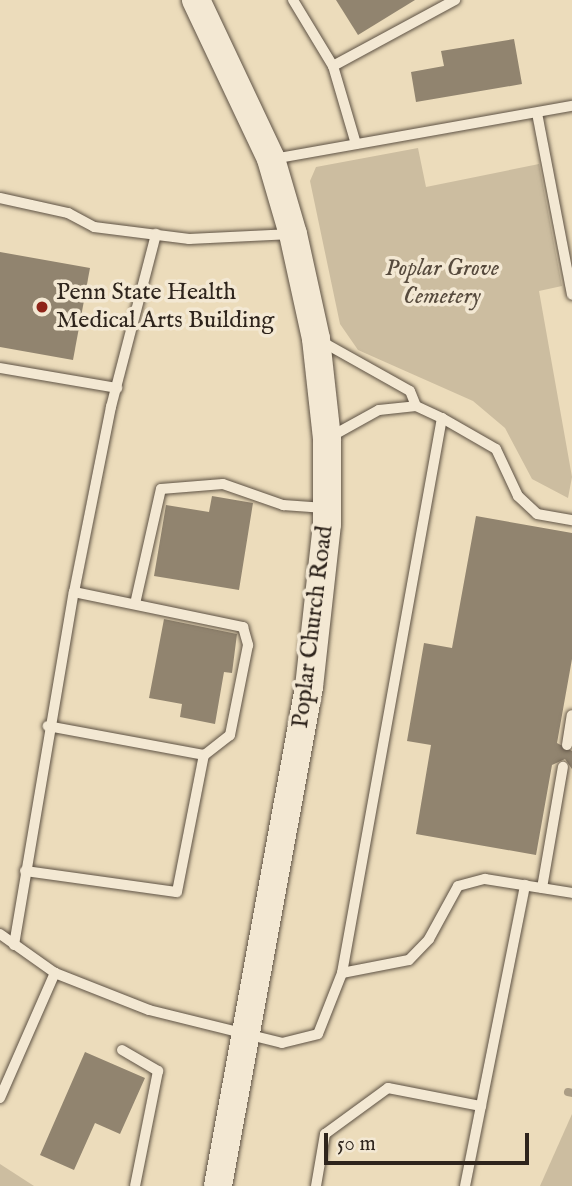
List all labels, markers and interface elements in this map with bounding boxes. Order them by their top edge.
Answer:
park label: Poplar Grove Cemetery [385,255,499,311]
place label: Penn State Health Medical Arts Building [56,279,274,335]
marker: Penn State Health Medical Arts Building [34,299,50,315]
street label: Poplar Church Road [286,524,340,730]
scale bar [327,1120,532,1164]
text: 50 m [337,1131,376,1158]

